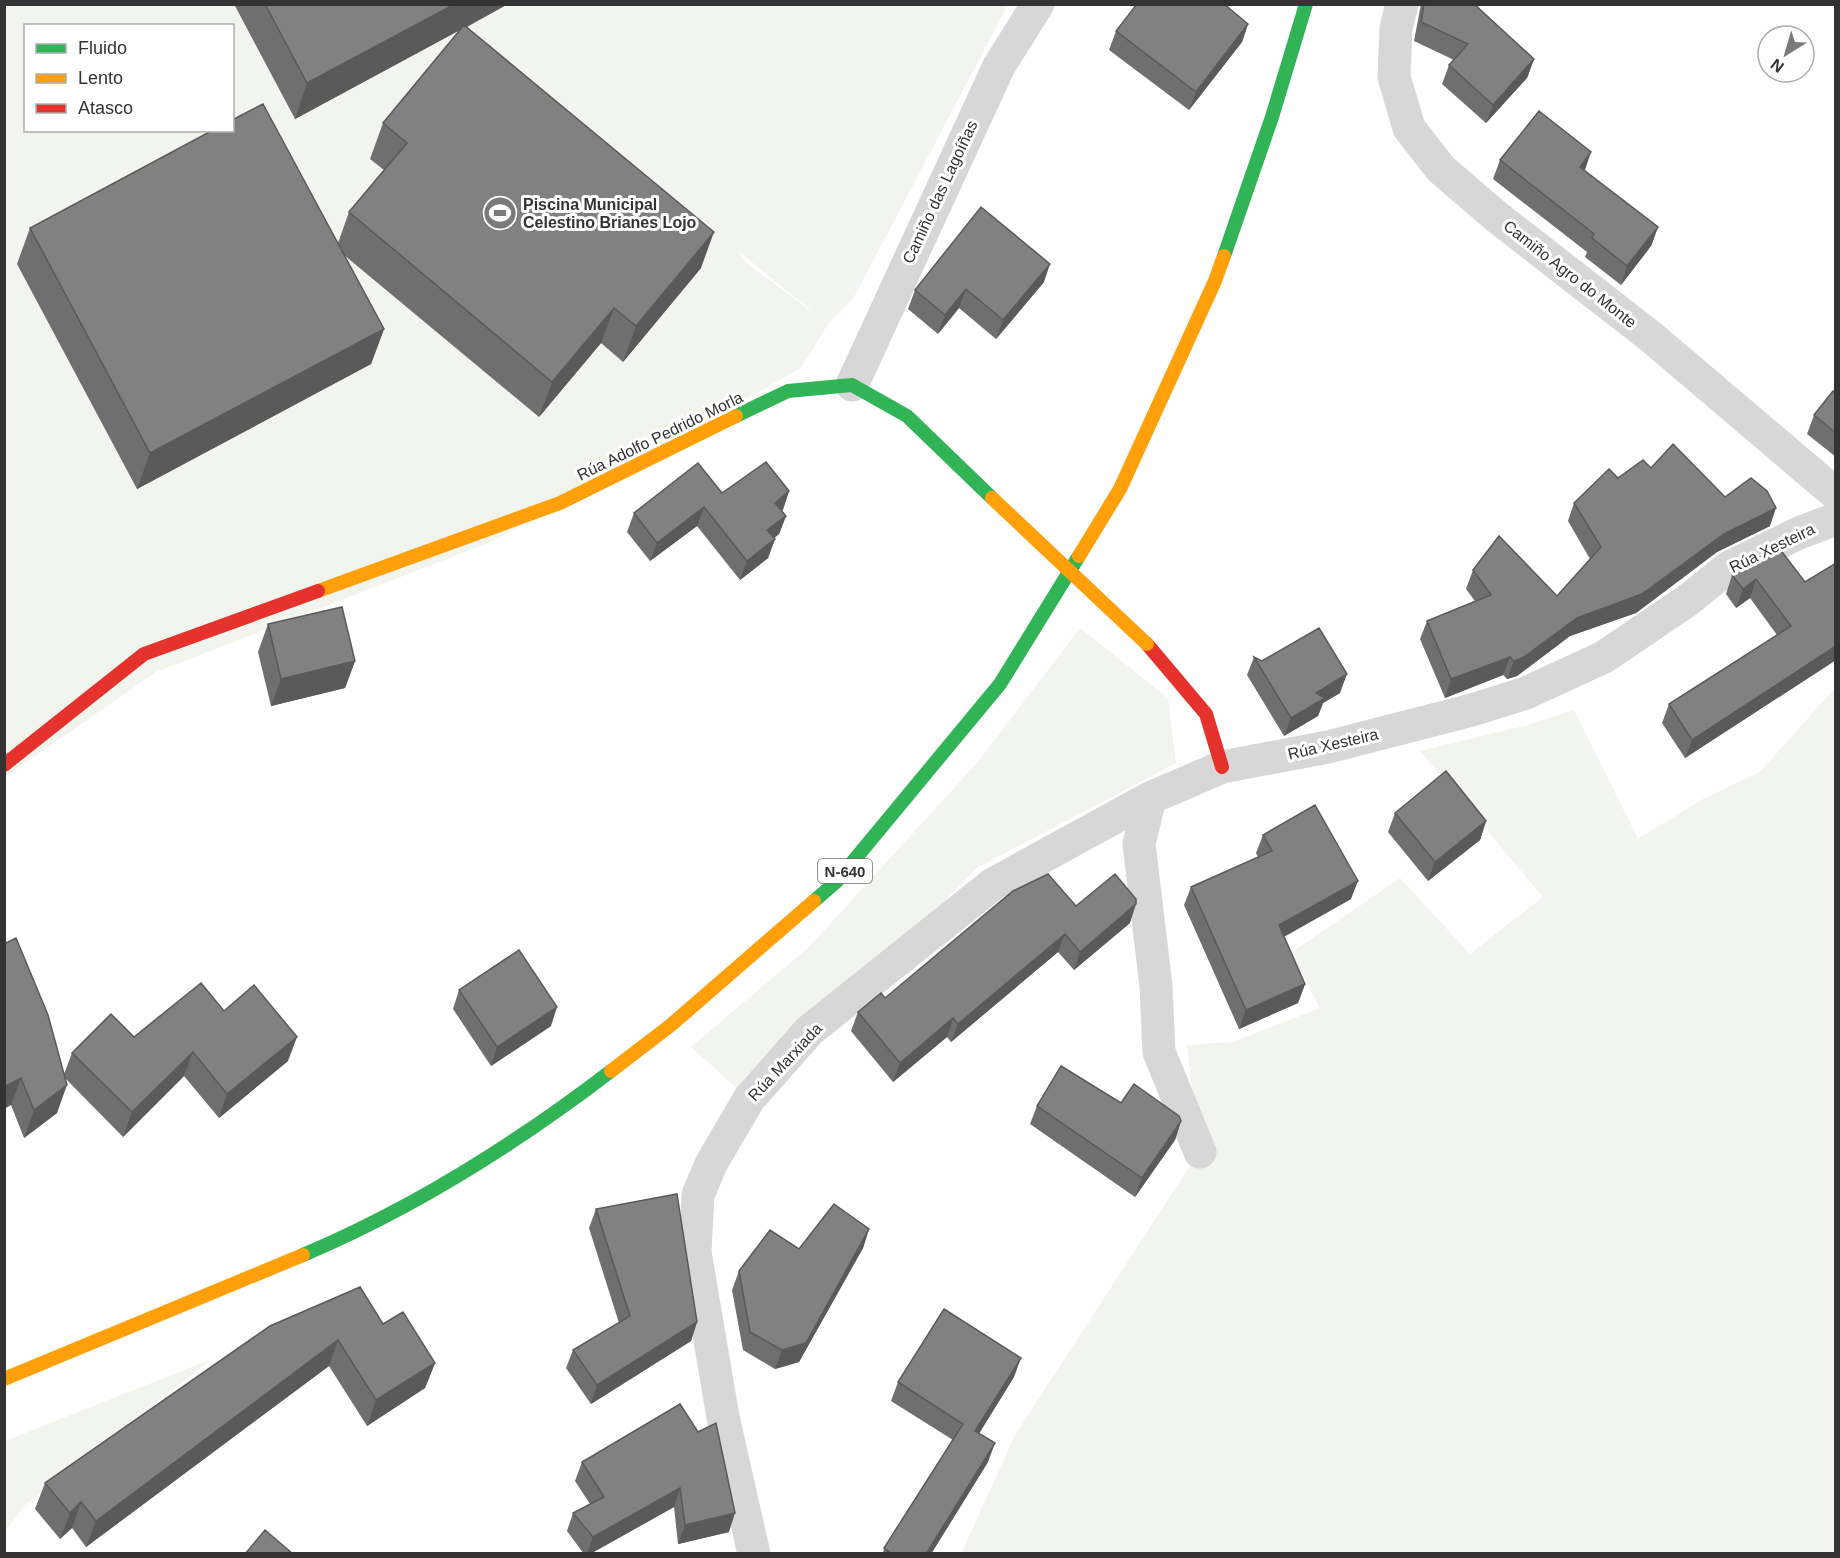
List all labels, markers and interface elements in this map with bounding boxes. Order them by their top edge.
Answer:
legend [24,24,234,132]
north arrow [1756,24,1816,84]
text: Fluido [78,38,127,58]
text: N [1768,55,1787,76]
text: Lento [78,68,123,88]
text: Atasco [78,98,133,118]
street label: Camiño das Lagoíñas [899,118,981,266]
sports icon: Piscina Municipal Celestino Brianes Lojo [482,195,518,231]
place label: Piscina Municipal Celestino Brianes Lojo [523,196,697,231]
street label: Camiño Agro do Monte [1500,217,1640,331]
street label: Rúa Adolfo Pedrido Morla [574,388,746,484]
street label: Rúa Xesteira [1727,520,1817,576]
street label: Rúa Xesteira [1286,725,1380,763]
road number: N-640 [818,859,872,883]
street label: Rúa Marxiada [745,1020,825,1104]

